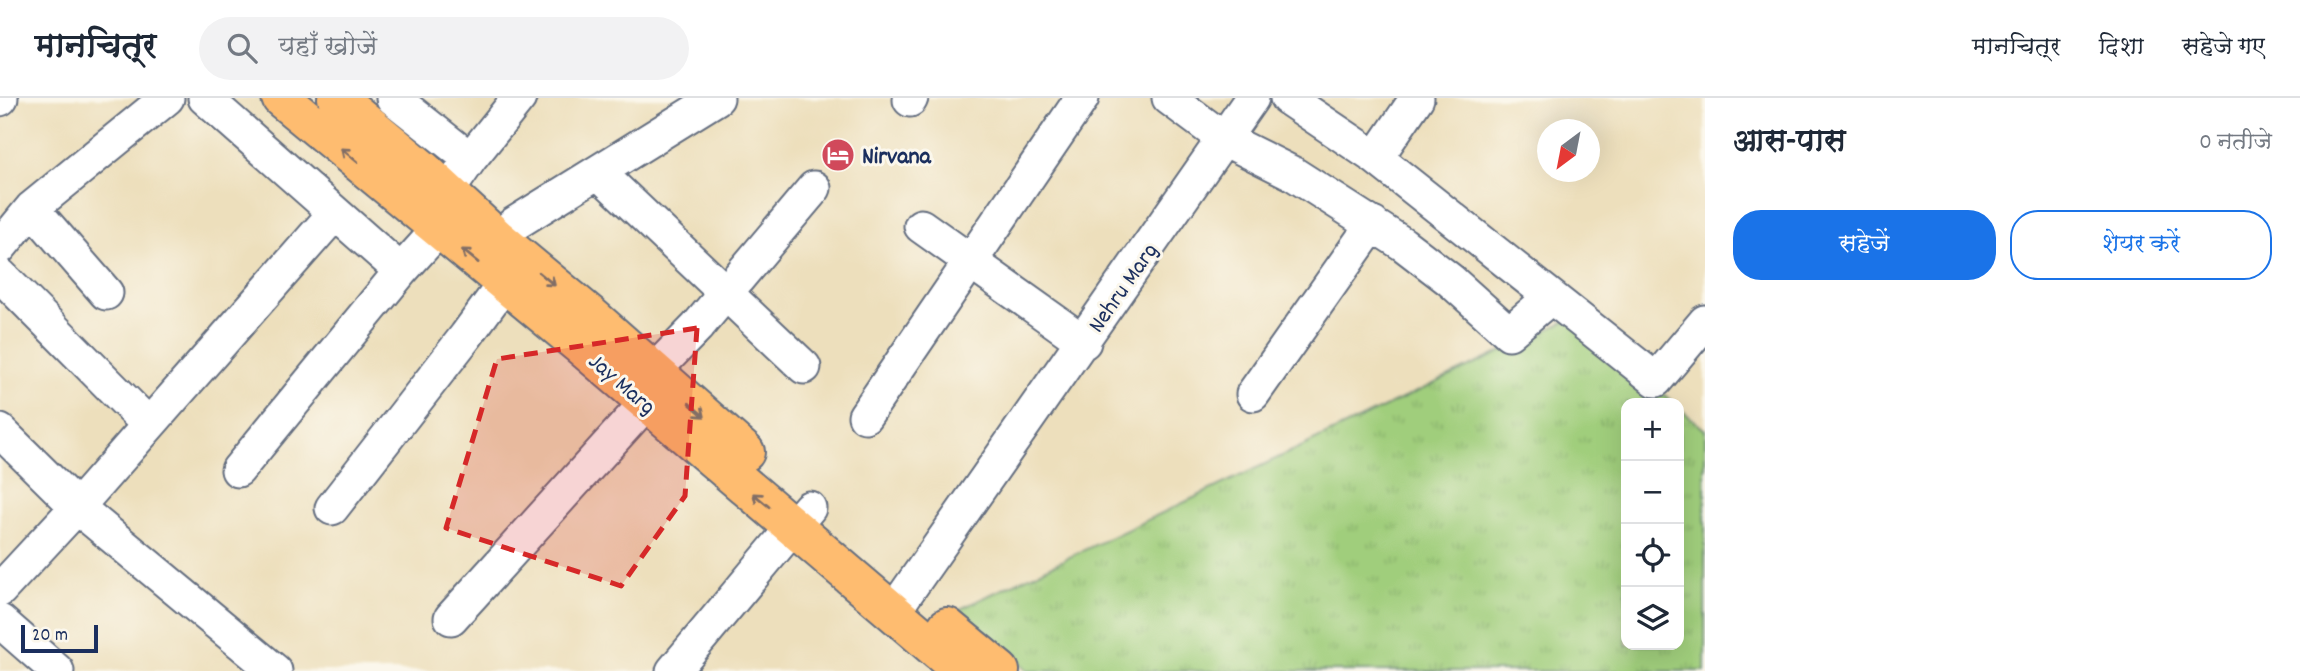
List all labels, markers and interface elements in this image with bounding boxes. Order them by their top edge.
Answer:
search box [199,17,689,80]
text: मानचित्र [35,25,157,72]
icon: search [223,29,261,67]
text: यहाँ खोजें [279,30,377,67]
text: मानचित्र [1972,31,2060,65]
text: दिशा [2098,31,2144,65]
text: सहेजे गए [2182,31,2265,65]
north arrow [1537,119,1600,182]
text: आस-पास [1733,122,1845,165]
text: 0 नतीजे [2199,127,2272,160]
hotel icon: Nirvana [819,136,857,174]
place label: Nirvana [862,141,932,175]
one-way arrow [341,147,359,162]
button: सहेजें [1733,210,1996,280]
button: शेयर करें [2010,210,2272,280]
street label: Nehru Marg [1081,237,1168,341]
one-way arrow [461,248,479,264]
one-way arrow [537,272,555,287]
street label: Jay Marg [580,346,662,424]
map controls [1621,398,1684,650]
button: + [1621,398,1684,461]
one-way arrow [688,402,706,418]
button: − [1621,461,1684,524]
one-way arrow [752,492,770,508]
button: locate [1621,524,1684,587]
button: layers [1621,587,1684,650]
scale bar [21,622,98,654]
text: 20 m [32,623,68,650]

